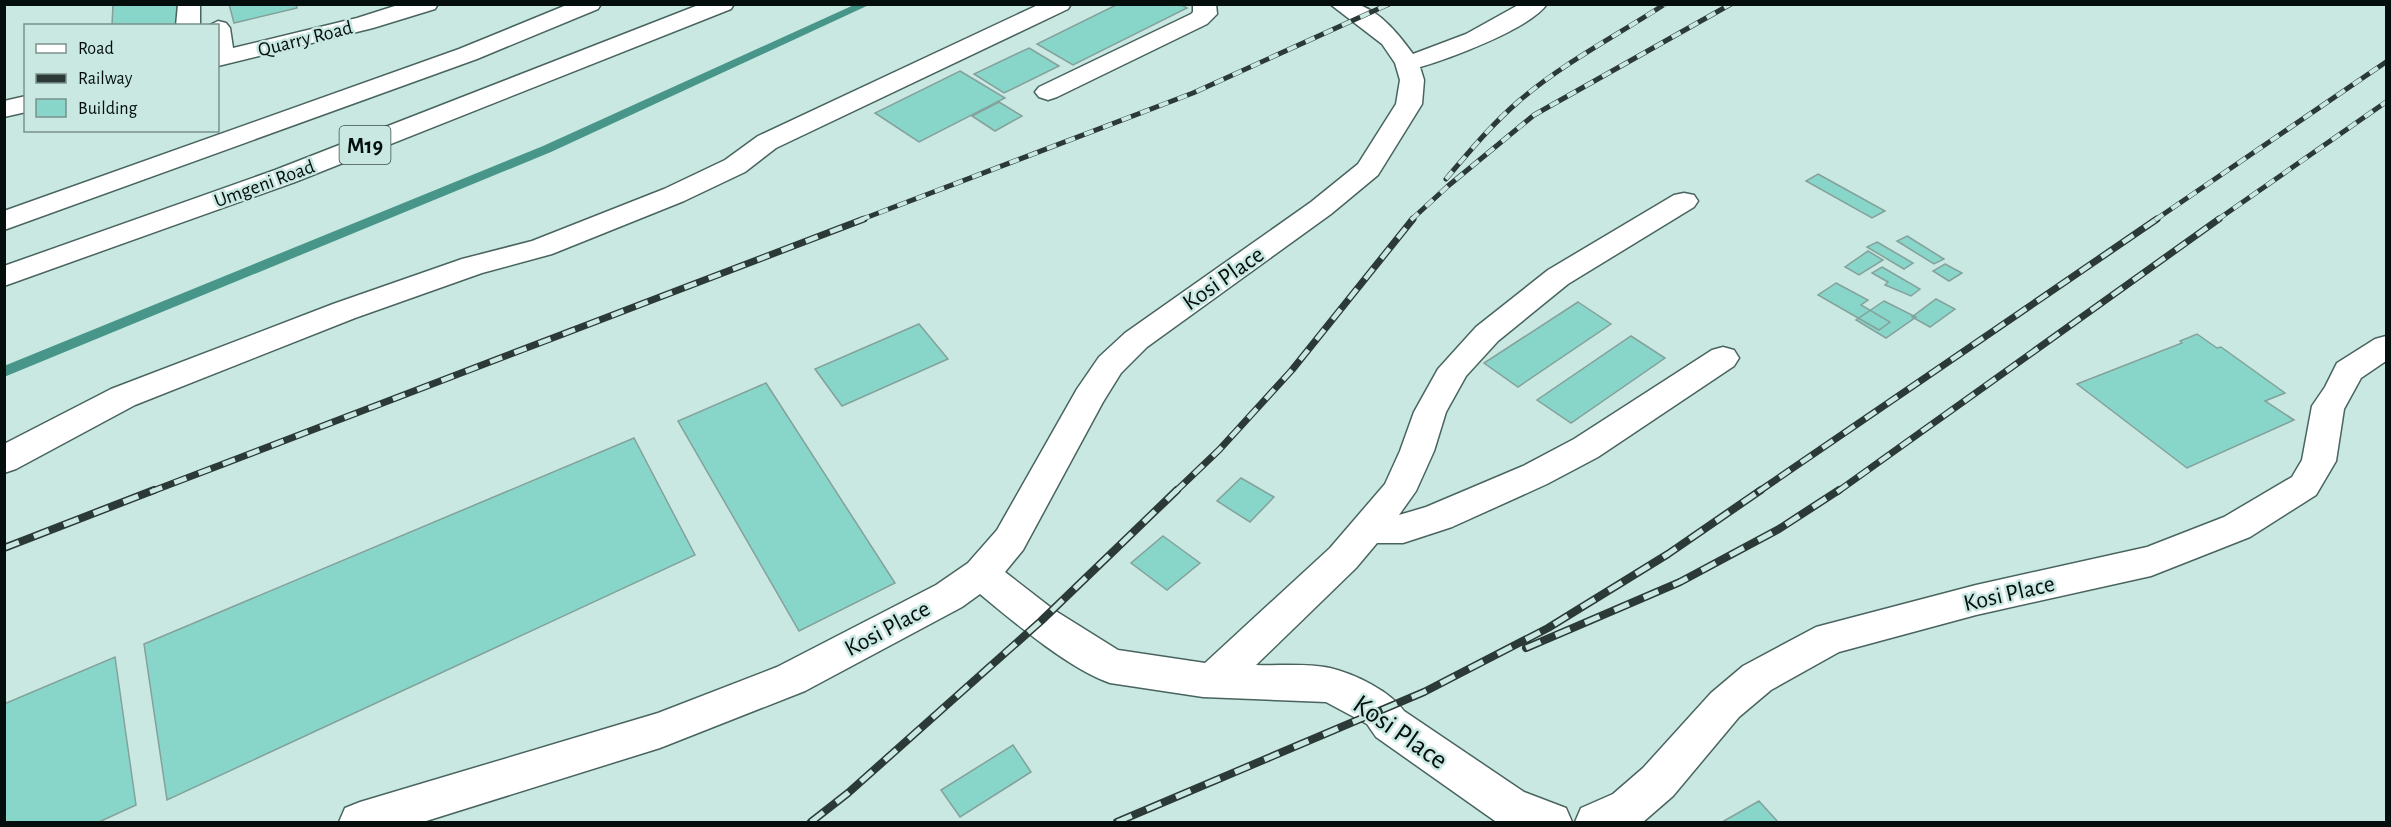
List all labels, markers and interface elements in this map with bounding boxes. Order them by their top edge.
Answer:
street label: Quarry Road [256,18,355,60]
legend [24,24,219,132]
text: Road [78,40,114,58]
text: Railway [78,70,133,88]
text: Building [78,100,138,118]
road number: M19 [340,126,391,164]
street label: Umgeni Road [211,157,317,211]
street label: Kosi Place [1179,242,1268,315]
street label: Kosi Place [1961,572,2057,616]
street label: Kosi Place [841,597,934,661]
street label: Kosi Place [1347,690,1452,775]

